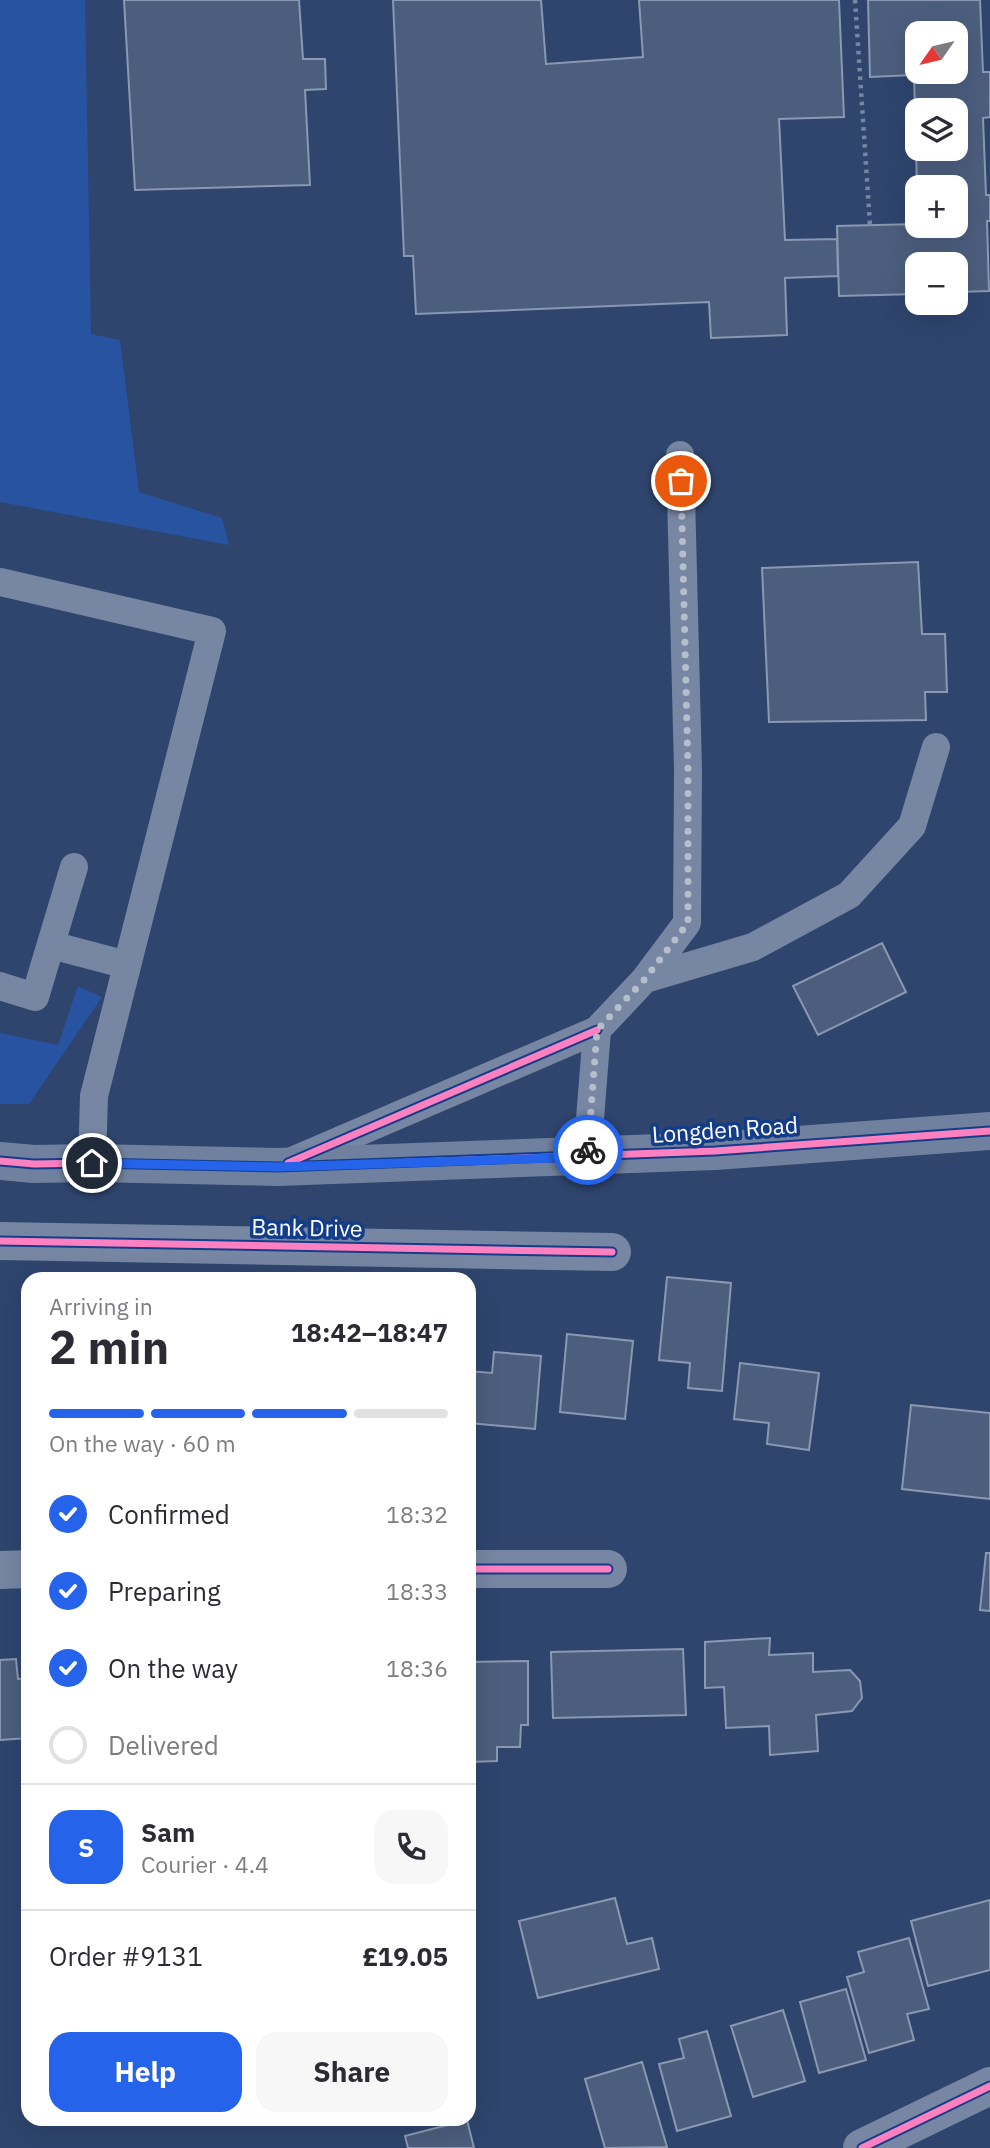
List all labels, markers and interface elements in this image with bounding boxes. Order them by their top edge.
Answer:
north arrow [905,21,968,84]
map controls [905,21,968,315]
button: layers [905,98,968,161]
button: + [905,175,968,238]
button: − [905,252,968,315]
pin [651,451,711,511]
icon: bag [662,462,700,500]
street label: Longden Road [651,1109,799,1149]
courier [553,1115,623,1185]
icon: bike [569,1131,607,1169]
pin [62,1133,122,1193]
icon: home [73,1144,111,1182]
street label: Bank Drive [251,1211,363,1243]
text: Arriving in [49,1291,153,1321]
text: 18:42–18:47 [291,1315,448,1349]
text: 2 min [49,1317,169,1377]
text: On the way · 60 m [49,1428,236,1458]
icon: check [49,1495,87,1533]
text: Confirmed [108,1497,230,1531]
text: 18:32 [386,1499,448,1529]
icon: check [49,1572,87,1610]
text: Preparing [108,1574,221,1608]
text: 18:33 [386,1576,448,1606]
icon: check [49,1649,87,1687]
text: On the way [108,1651,238,1685]
text: 18:36 [386,1653,448,1683]
text: Delivered [108,1728,219,1762]
button: phone [374,1810,448,1884]
text: Sam [141,1815,195,1849]
text: S [78,1830,94,1864]
text: Courier · 4.4 [141,1849,269,1879]
text: Order #9131 [49,1939,203,1973]
text: £19.05 [362,1939,448,1973]
button: Help [49,2032,242,2112]
button: Share [256,2032,448,2112]

